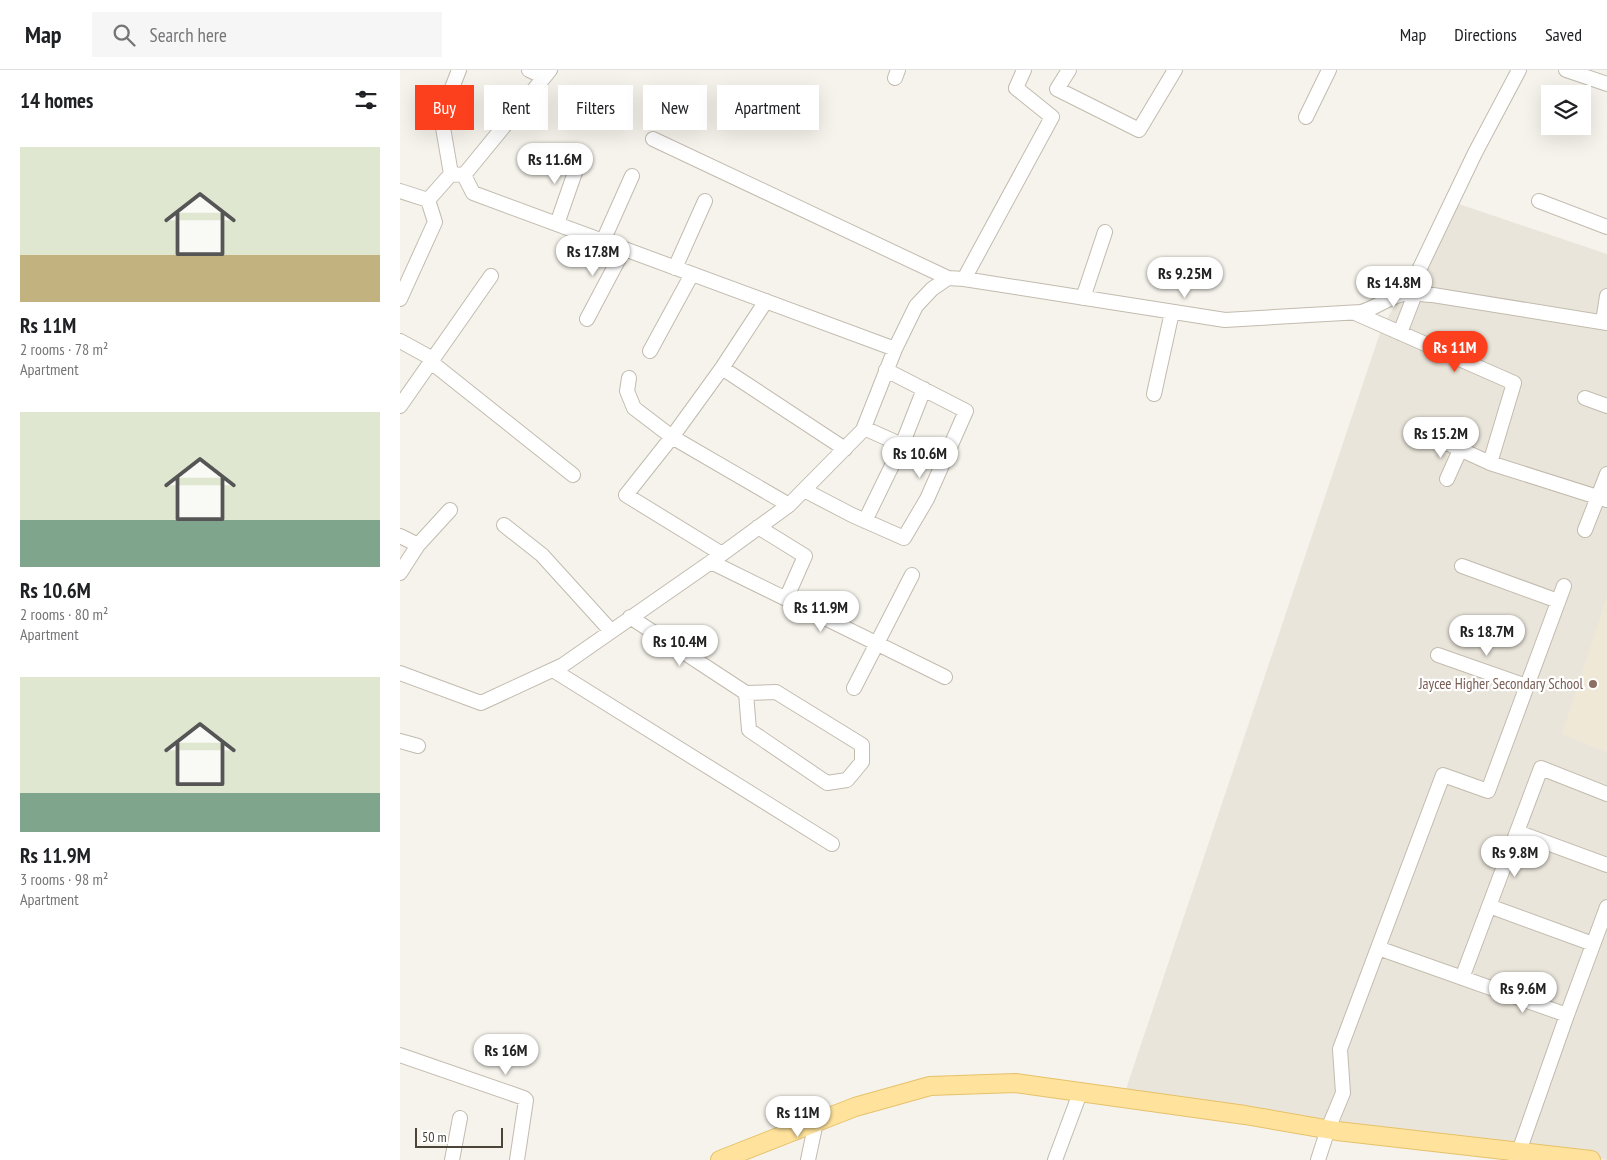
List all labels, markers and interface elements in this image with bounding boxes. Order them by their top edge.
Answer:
search box [92,12,442,57]
text: Map [25,19,62,50]
icon: search [110,21,138,49]
text: Search here [150,23,227,47]
text: Map [1400,23,1426,46]
text: Directions [1454,23,1517,46]
text: Saved [1545,23,1582,46]
chip: Buy [415,85,474,130]
chip: Rent [484,85,548,130]
chip: Filters [558,85,633,130]
chip: New [643,85,707,130]
chip: Apartment [717,85,819,130]
map controls [1541,85,1591,135]
button: layers [1541,85,1591,135]
icon: filters [352,86,380,114]
text: 14 homes [20,87,93,114]
pin: Rs 11.6M [503,142,607,185]
text: Rs 11.6M [528,149,582,169]
icon: home [155,179,245,269]
pin: Rs 17.8M [541,234,645,277]
text: Rs 17.8M [567,241,619,261]
pin: Rs 9.25M [1133,256,1237,299]
text: Rs 9.25M [1158,263,1212,283]
pin: Rs 14.8M [1342,266,1446,308]
text: Rs 14.8M [1367,272,1421,292]
text: Rs 11M [20,312,76,339]
pin: Rs 11M [1414,330,1496,373]
text: Rs 11M [1434,337,1476,357]
text: 2 rooms · 78 m² [20,339,108,359]
text: Apartment [20,359,79,379]
pin: Rs 15.2M [1389,416,1493,459]
text: Rs 15.2M [1414,423,1468,443]
pin: Rs 10.6M [868,436,972,479]
text: Rs 10.6M [893,443,947,463]
icon: home [155,444,245,534]
text: Rs 10.6M [20,577,91,604]
pin: Rs 11.9M [769,590,873,633]
text: Rs 11.9M [794,597,848,617]
text: 2 rooms · 80 m² [20,604,108,624]
pin: Rs 18.7M [1435,614,1539,657]
text: Rs 18.7M [1460,621,1514,641]
text: Apartment [20,624,79,644]
pin: Rs 10.4M [628,624,732,667]
text: Rs 10.4M [653,631,707,651]
place label: Jaycee Higher Secondary School [1418,674,1583,693]
marker: Jaycee Higher Secondary School [1587,678,1599,690]
icon: home [155,709,245,799]
pin: Rs 9.8M [1469,836,1561,878]
text: Rs 11.9M [20,842,91,869]
text: Rs 9.8M [1492,842,1538,862]
text: 3 rooms · 98 m² [20,869,108,889]
text: Apartment [20,889,79,909]
pin: Rs 9.6M [1477,972,1569,1014]
text: Rs 9.6M [1500,978,1546,998]
pin: Rs 16M [465,1034,547,1076]
text: Rs 16M [485,1040,527,1060]
pin: Rs 11M [757,1096,839,1138]
text: Rs 11M [777,1102,819,1122]
scale bar [415,1125,502,1148]
text: 50 m [422,1128,447,1146]

